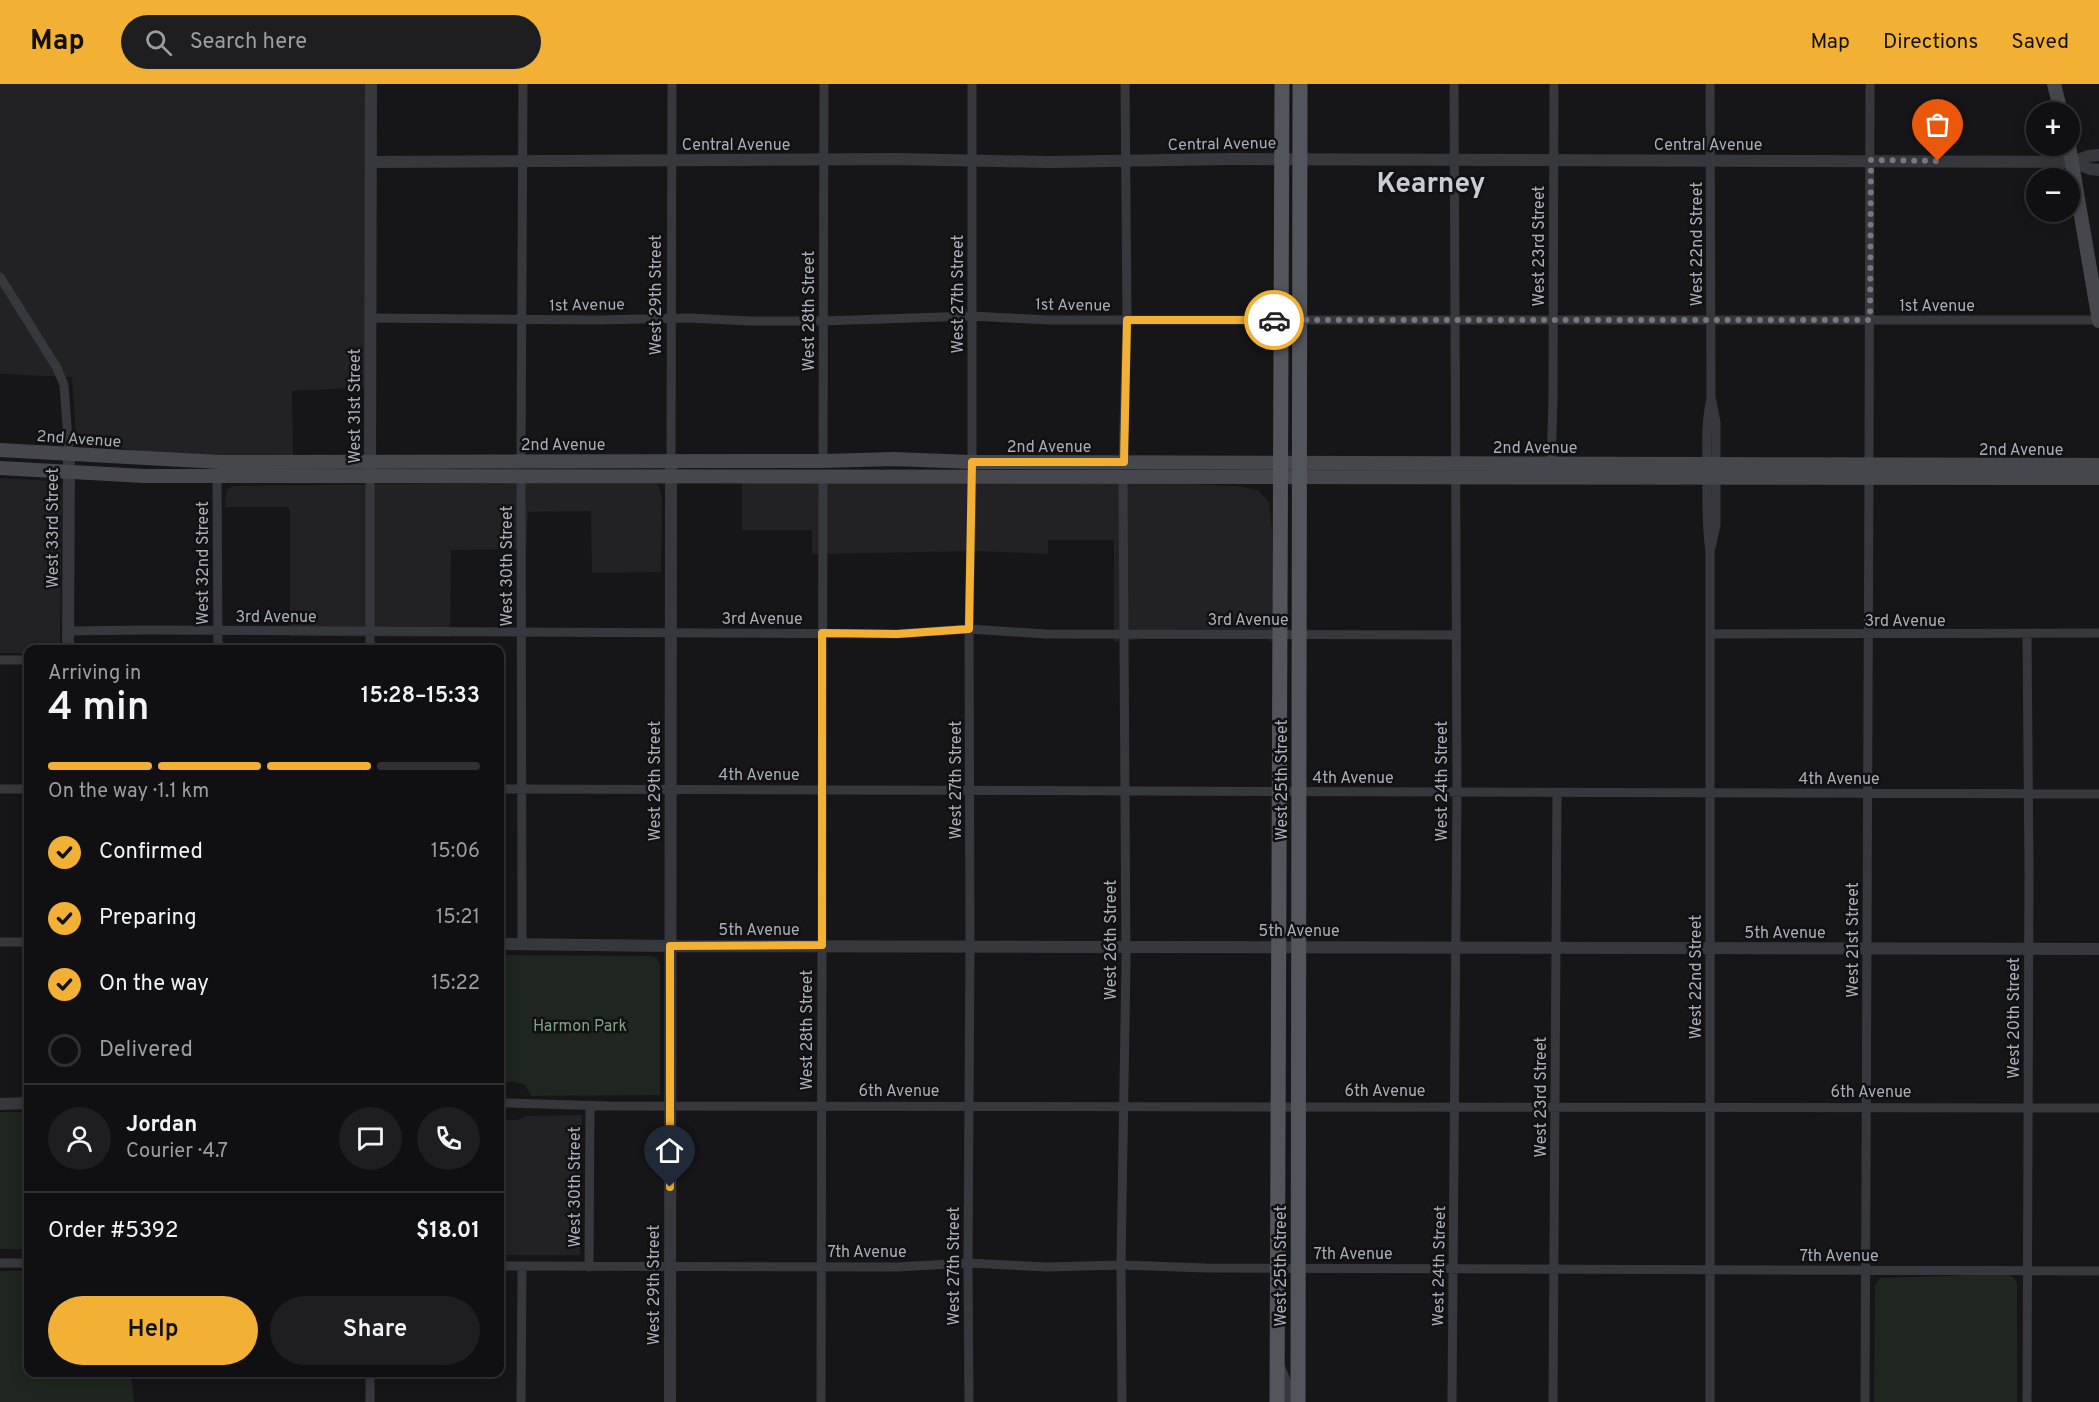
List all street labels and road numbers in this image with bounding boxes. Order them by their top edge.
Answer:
street label: Central Avenue [1168,134,1276,156]
street label: Central Avenue [682,136,790,156]
street label: Central Avenue [1654,136,1762,156]
street label: West 22nd Street [1688,182,1708,306]
street label: West 23rd Street [1530,186,1550,306]
street label: West 29th Street [647,235,667,355]
street label: West 27th Street [949,235,969,353]
street label: West 28th Street [800,251,820,371]
street label: 1st Avenue [549,295,625,317]
street label: 1st Avenue [1035,295,1111,317]
street label: 1st Avenue [1899,297,1975,317]
street label: West 31st Street [346,348,366,464]
street label: 2nd Avenue [36,427,122,453]
street label: 2nd Avenue [521,436,605,456]
street label: 2nd Avenue [1007,438,1091,458]
street label: 2nd Avenue [1493,439,1577,459]
street label: 2nd Avenue [1979,441,2063,461]
street label: West 33rd Street [44,468,64,588]
street label: West 32nd Street [194,501,214,625]
street label: West 30th Street [498,505,518,627]
street label: 3rd Avenue [235,608,317,628]
street label: 3rd Avenue [721,610,803,630]
street label: 3rd Avenue [1207,611,1289,631]
street label: 3rd Avenue [1864,612,1946,632]
street label: West 25th Street [1273,720,1293,841]
street label: West 29th Street [646,721,666,841]
street label: West 27th Street [947,721,967,839]
street label: West 24th Street [1433,721,1453,841]
street label: 4th Avenue [718,766,800,786]
street label: 4th Avenue [1312,769,1394,789]
street label: 4th Avenue [1798,770,1880,790]
street label: West 26th Street [1102,880,1122,1000]
street label: West 21st Street [1844,882,1864,998]
street label: West 22nd Street [1687,915,1707,1039]
street label: 5th Avenue [718,921,800,941]
street label: 5th Avenue [1258,922,1340,942]
street label: 5th Avenue [1744,924,1826,944]
street label: West 20th Street [2005,957,2025,1079]
street label: West 28th Street [798,970,818,1090]
street label: West 23rd Street [1532,1037,1552,1157]
street label: 6th Avenue [859,1082,939,1102]
street label: 6th Avenue [1345,1082,1425,1102]
street label: 6th Avenue [1831,1083,1911,1103]
street label: West 30th Street [566,1126,586,1248]
street label: West 24th Street [1429,1205,1451,1327]
street label: West 25th Street [1272,1206,1292,1327]
street label: West 27th Street [945,1207,965,1325]
street label: West 29th Street [645,1225,665,1345]
street label: 7th Avenue [827,1243,907,1263]
street label: 7th Avenue [1313,1245,1393,1265]
street label: 7th Avenue [1799,1247,1879,1267]

